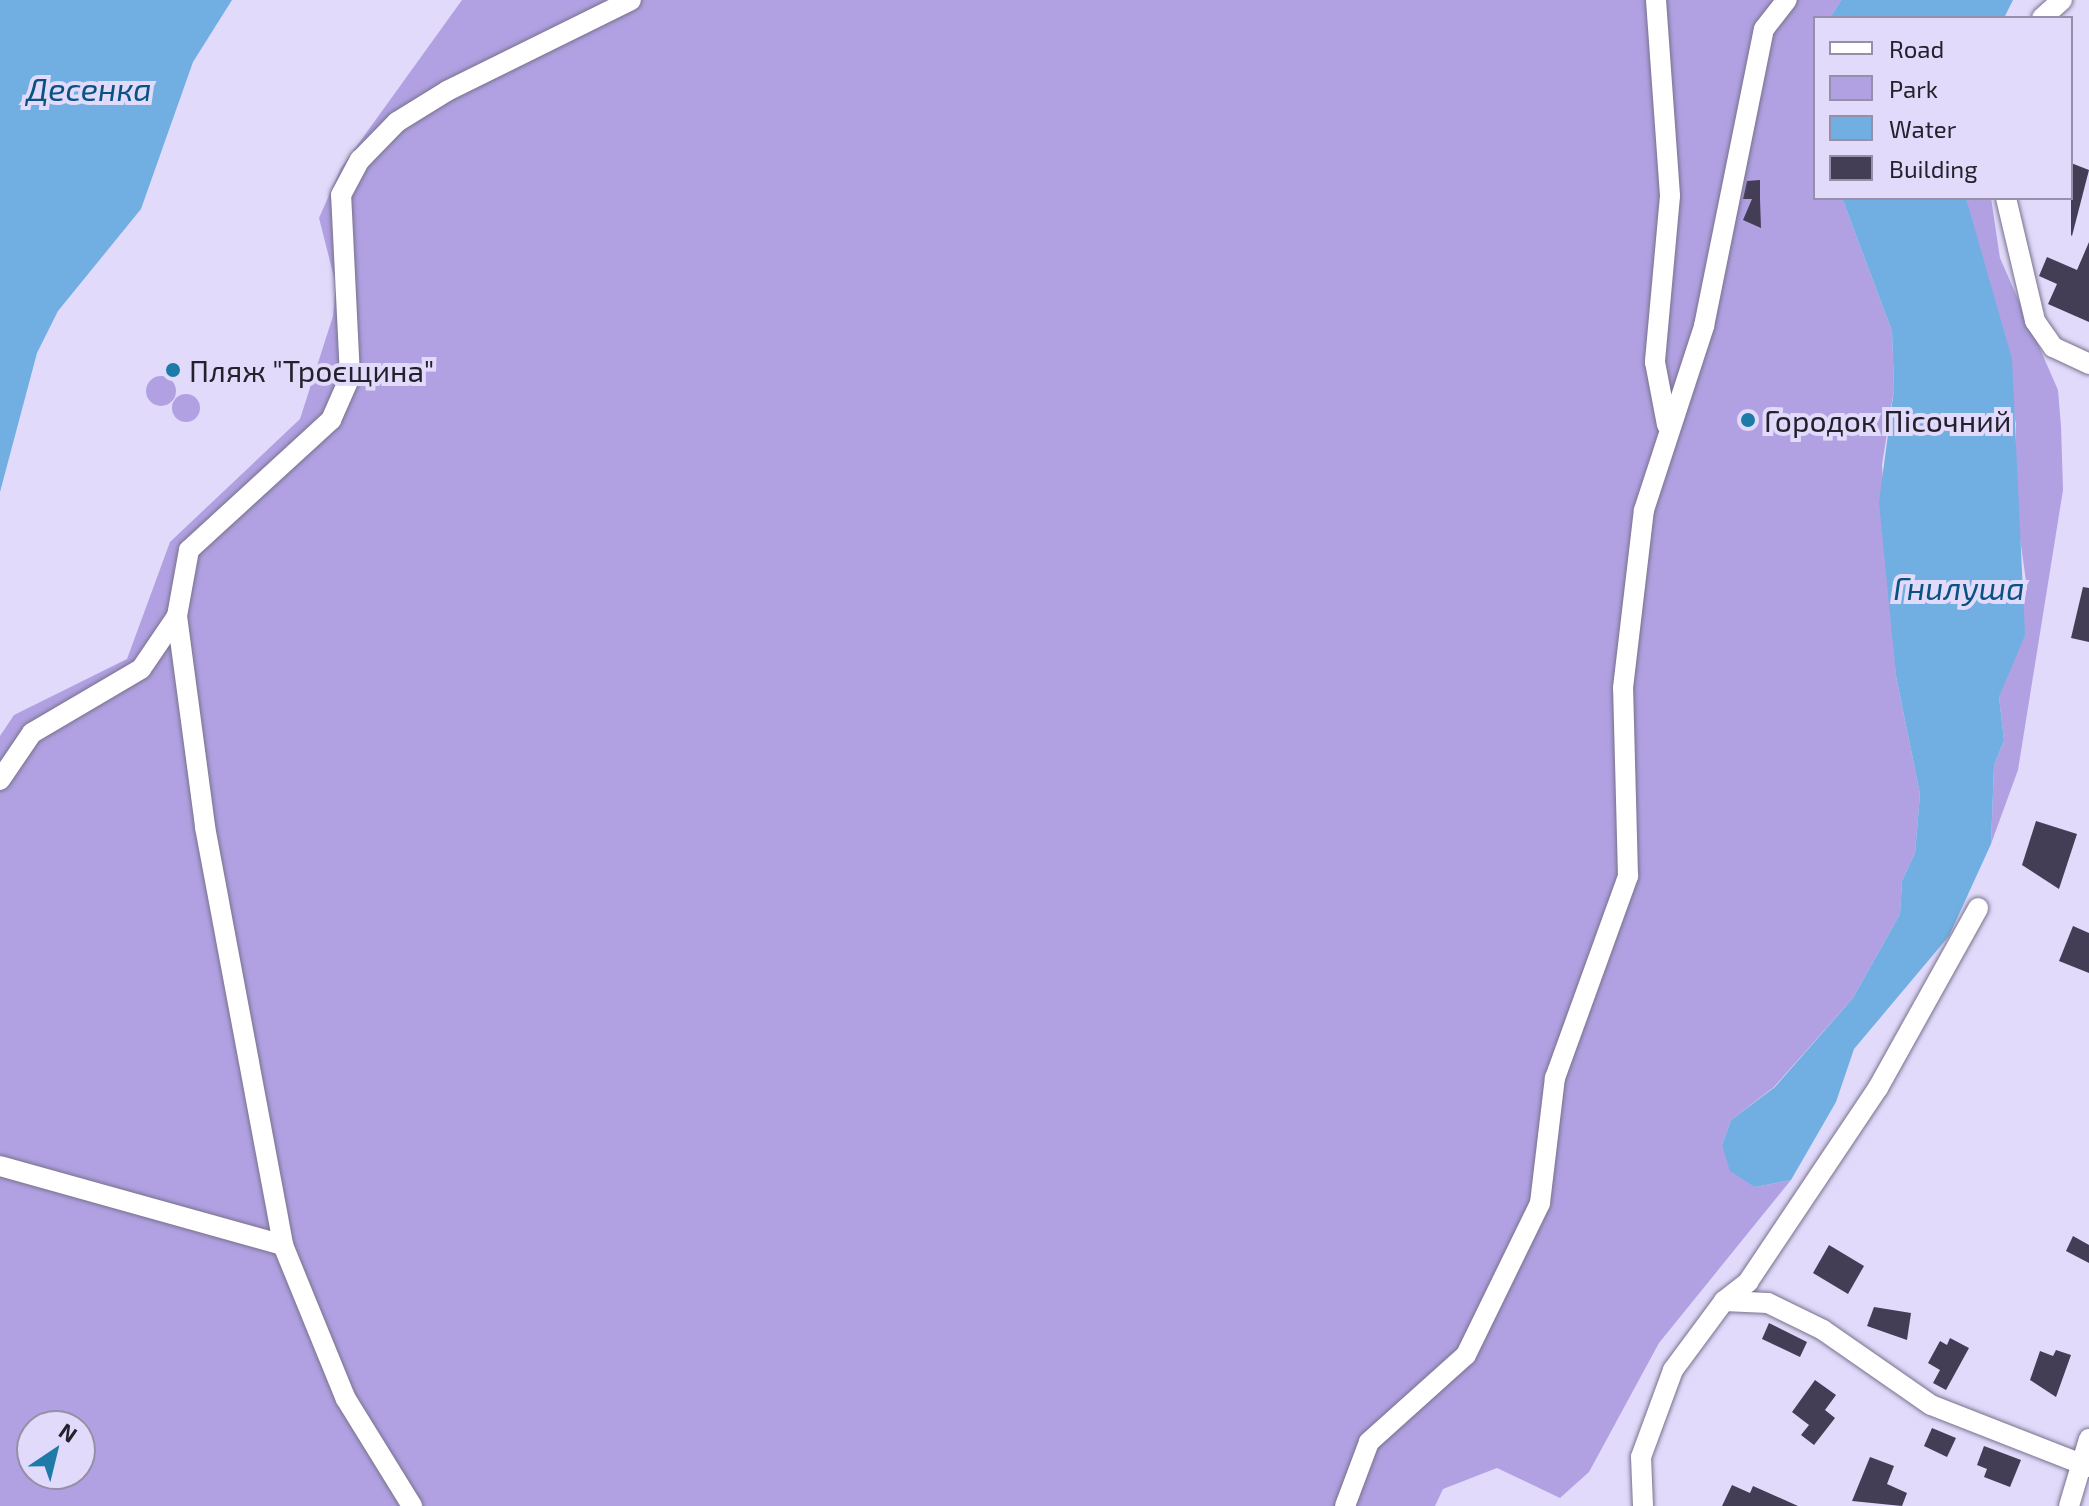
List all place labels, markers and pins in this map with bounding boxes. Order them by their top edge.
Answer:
place label: Пляж "Троєщина" [189,352,435,388]
marker: Пляж "Троєщина" [164,361,182,379]
place label: Городок Пісочний [1764,402,2011,438]
marker: Городок Пісочний [1739,411,1757,429]

